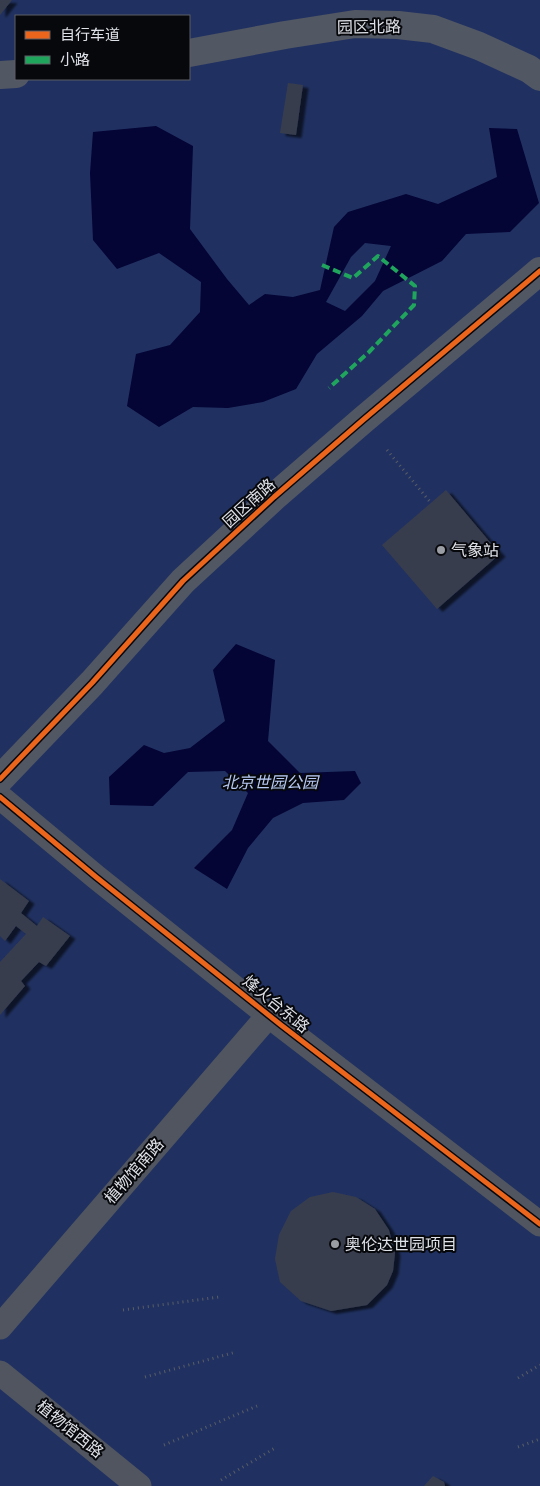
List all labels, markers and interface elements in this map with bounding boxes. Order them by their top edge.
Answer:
legend [15,15,190,80]
street label: 园区北路 [337,18,401,36]
text: 自行车道 [60,27,120,43]
text: 小路 [60,52,90,68]
street label: 园区南路 [220,475,278,531]
place label: 气象站 [451,541,499,559]
marker: 气象站 [435,544,447,556]
park label: 北京世园公园 [222,774,320,791]
street label: 烽火台东路 [240,972,312,1036]
street label: 植物馆南路 [101,1135,167,1207]
place label: 奥伦达世园项目 [345,1236,457,1253]
marker: 奥伦达世园项目 [329,1238,341,1250]
street label: 植物馆西路 [34,1397,106,1461]

